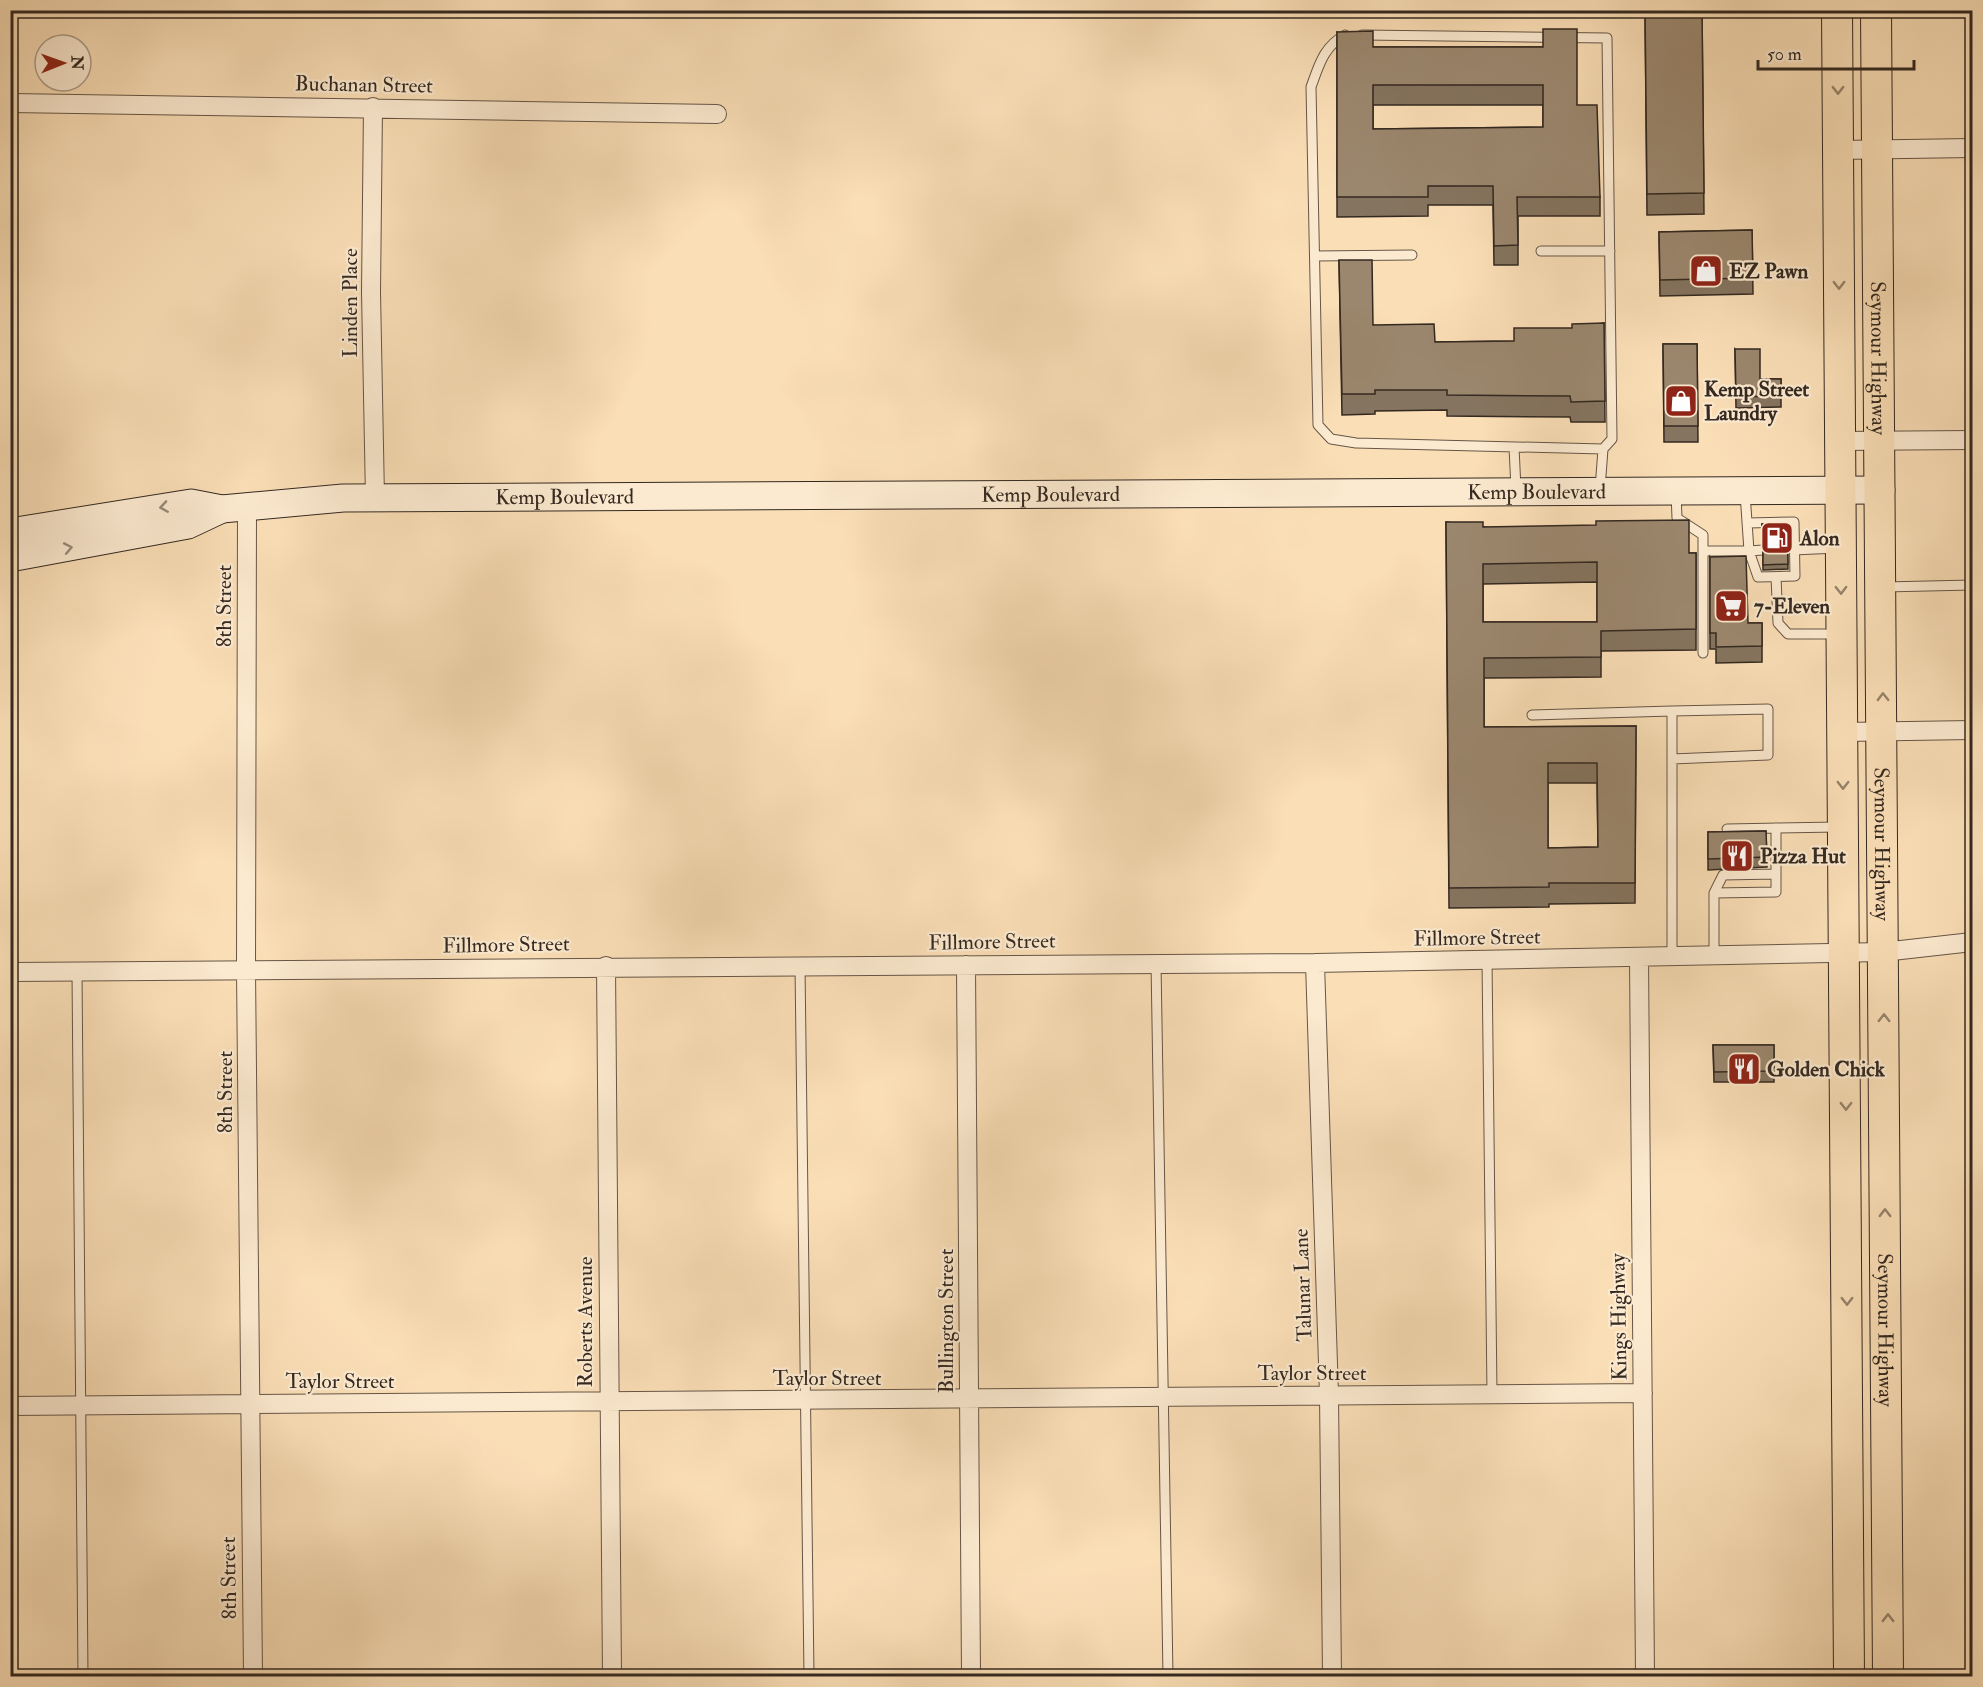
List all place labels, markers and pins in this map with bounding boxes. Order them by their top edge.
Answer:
shop icon: EZ Pawn [1688,253,1724,289]
place label: EZ Pawn [1729,258,1808,285]
place label: Kemp Street Laundry [1704,376,1809,427]
shop icon: Kemp Street Laundry [1663,383,1699,419]
fuel station icon: Alon [1759,520,1795,556]
place label: Alon [1799,525,1840,552]
supermarket icon: 7-Eleven [1713,588,1749,624]
place label: 7-Eleven [1754,593,1830,620]
restaurant icon: Pizza Hut [1719,838,1755,874]
place label: Pizza Hut [1760,843,1846,870]
restaurant icon: Golden Chick [1726,1051,1762,1087]
place label: Golden Chick [1767,1056,1886,1083]

